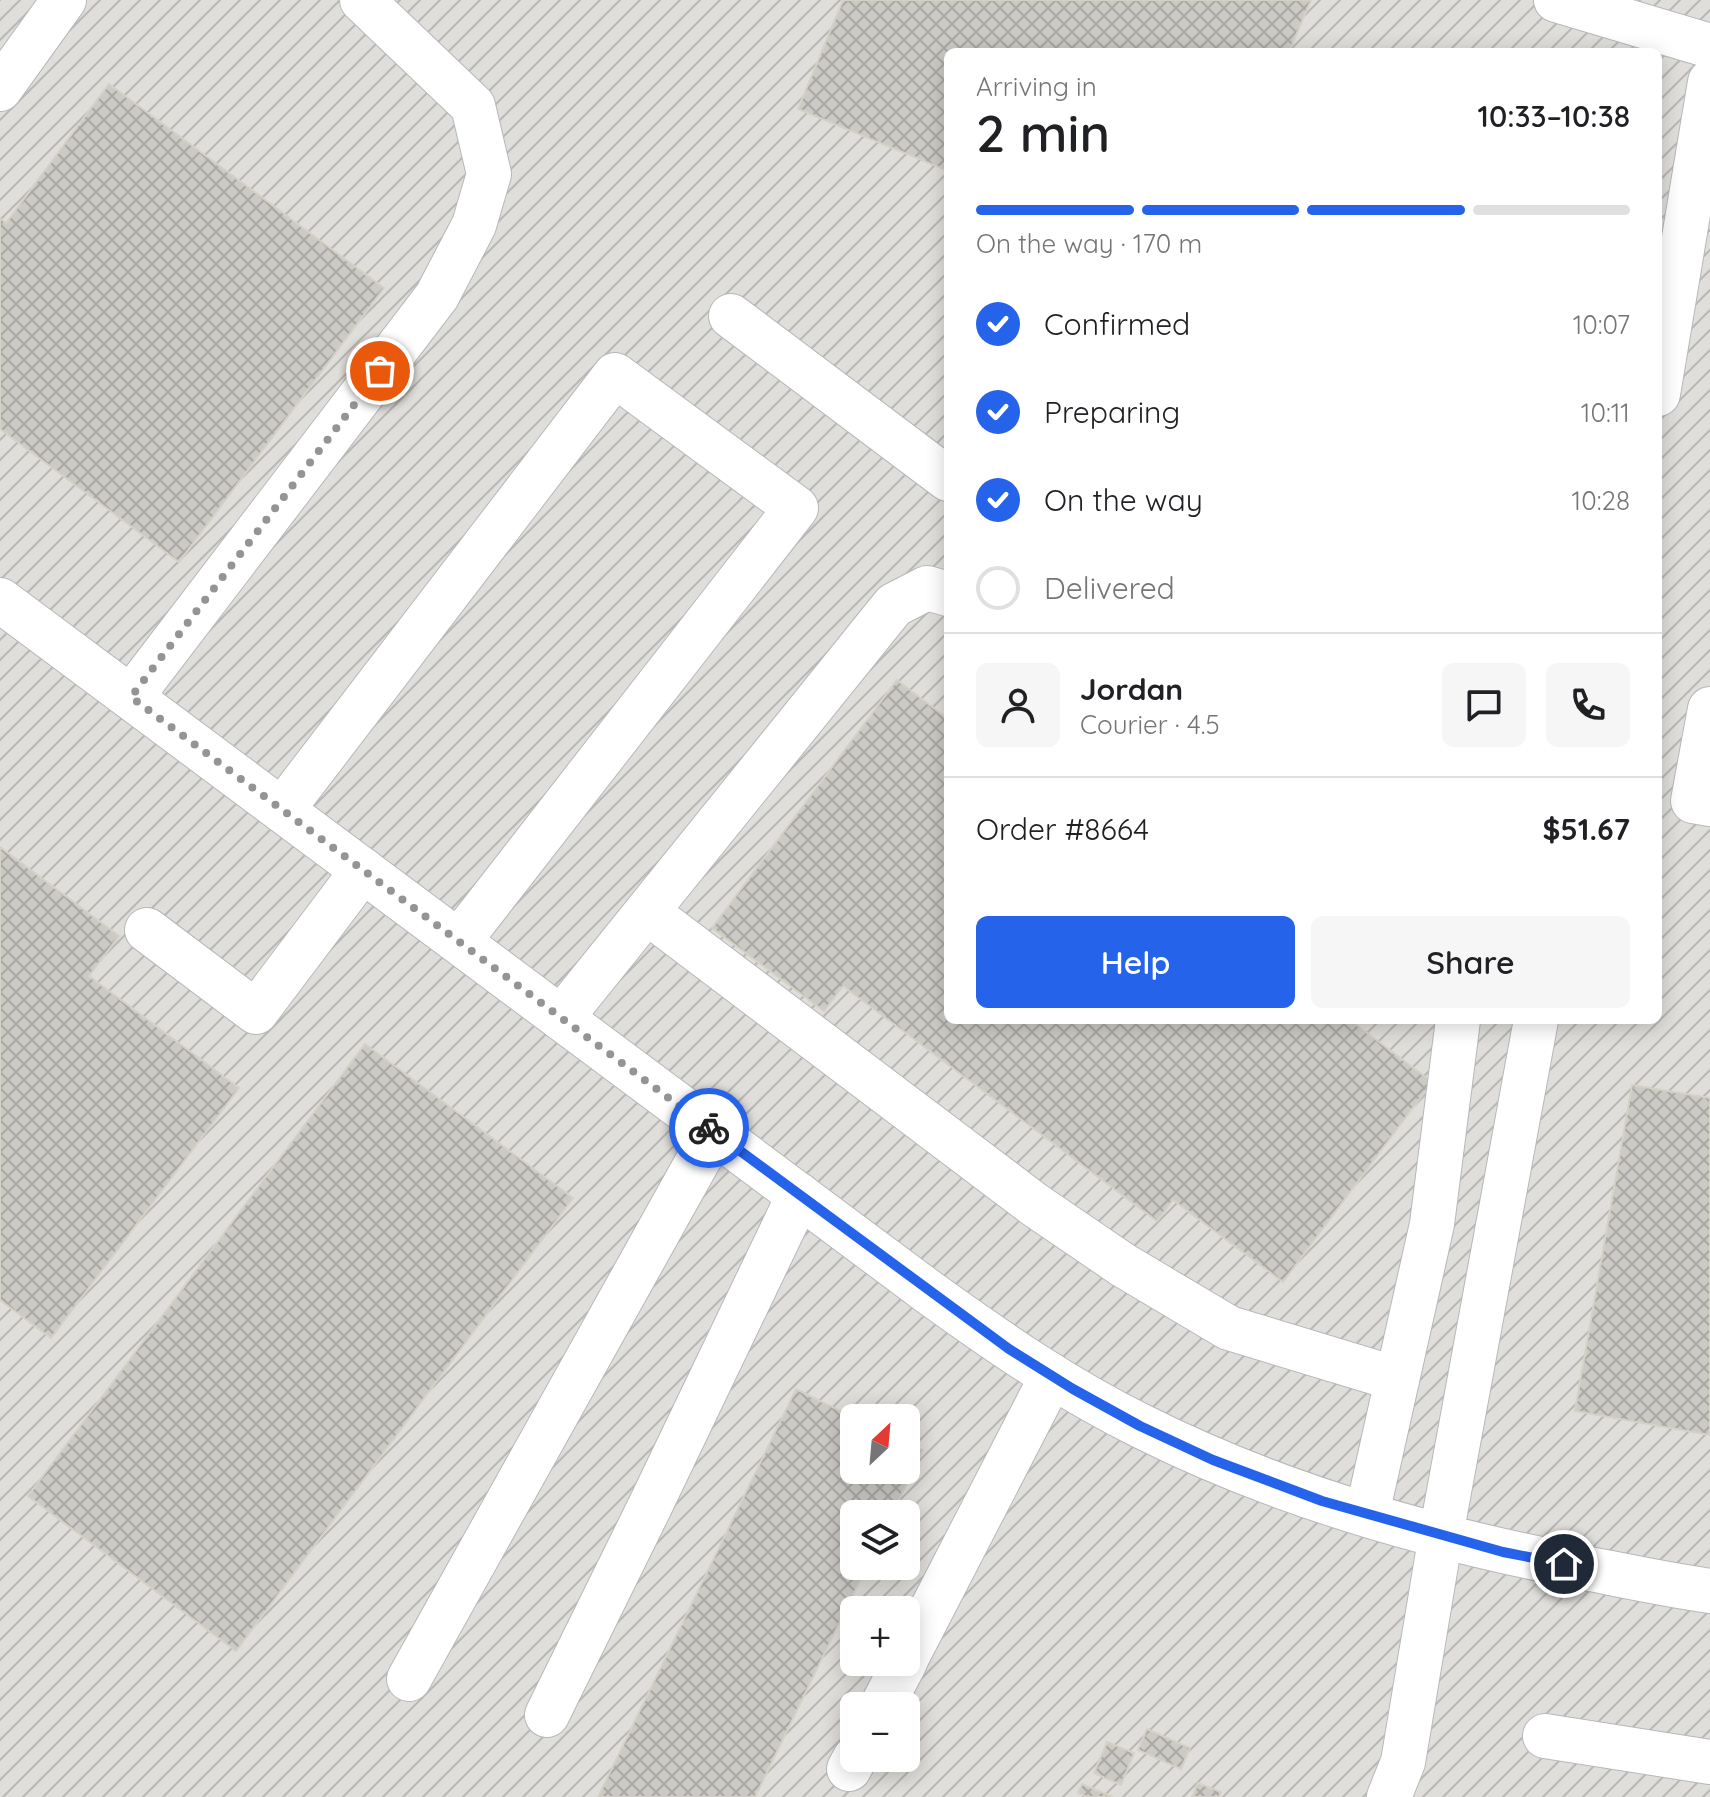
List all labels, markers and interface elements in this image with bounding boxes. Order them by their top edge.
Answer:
text: Arriving in [976,70,1097,103]
text: 10:33–10:38 [1477,97,1630,135]
text: 2 min [976,100,1110,165]
text: On the way · 170 m [976,227,1202,260]
icon: check [976,302,1020,346]
text: Confirmed [1044,305,1190,343]
text: 10:07 [1573,308,1630,341]
pin [346,337,414,405]
icon: bag [358,349,402,393]
icon: check [976,390,1020,434]
text: Preparing [1044,393,1180,431]
text: 10:11 [1581,396,1630,429]
icon: check [976,478,1020,522]
text: On the way [1044,481,1203,519]
text: 10:28 [1572,484,1630,517]
text: Delivered [1044,569,1175,607]
button: person [976,663,1060,747]
button: chat [1442,663,1526,747]
button: phone [1546,663,1630,747]
text: Jordan [1080,670,1183,708]
text: Courier · 4.5 [1080,708,1220,741]
text: Order #8664 [976,810,1149,848]
text: $51.67 [1543,810,1630,848]
button: Help [976,916,1295,1008]
button: Share [1311,916,1630,1008]
courier [669,1088,749,1168]
icon: bike [687,1106,731,1150]
north arrow [840,1404,920,1484]
map controls [840,1404,920,1772]
button: layers [840,1500,920,1580]
pin [1530,1530,1598,1598]
icon: home [1542,1542,1586,1586]
button: + [840,1596,920,1676]
button: − [840,1692,920,1772]

